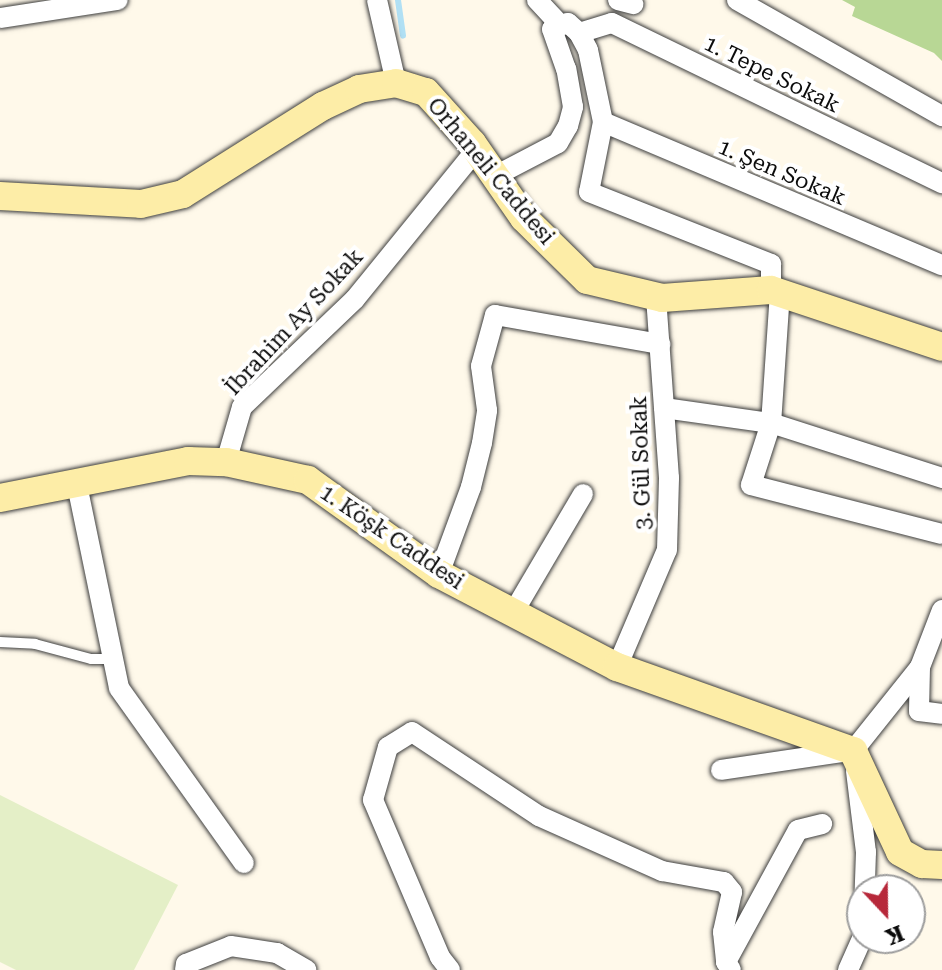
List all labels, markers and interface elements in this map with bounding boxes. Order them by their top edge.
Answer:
street label: 1. Tepe Sokak [700,30,844,118]
street label: Orhaneli Caddesi [422,92,560,250]
street label: 1. Şen Sokak [714,133,850,211]
street label: İbrahim Ay Sokak [220,244,368,400]
street label: 3. Gül Sokak [625,396,657,530]
street label: 1. Köşk Caddesi [315,479,469,595]
north arrow [846,874,926,954]
text: K [882,920,907,950]

